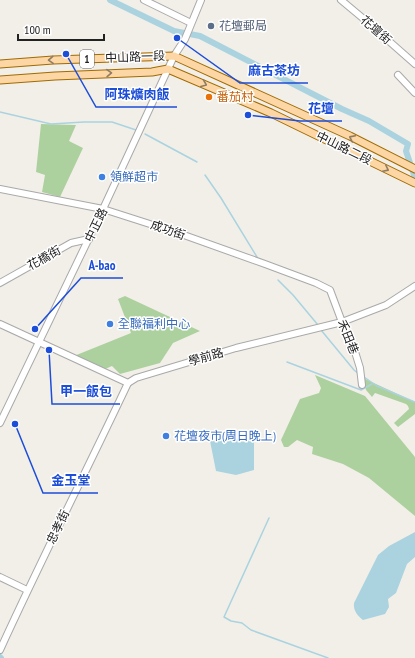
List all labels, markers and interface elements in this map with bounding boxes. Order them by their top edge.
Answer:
street label: 花壇街 [358,12,395,47]
scale bar [18,16,104,42]
place label: 花壇郵局 [219,18,267,33]
marker: 花壇郵局 [206,21,216,31]
text: 100 m [24,22,51,37]
street label: 中山路一段 [105,48,165,65]
road number: 1 [80,50,94,68]
one-way arrow [48,56,54,65]
callout: 麻古茶坊 [240,58,308,83]
text: 麻古茶坊 [248,62,300,79]
one-way arrow [106,69,112,78]
one-way arrow [200,79,208,87]
callout: 阿珠爌肉飯 [96,82,177,107]
text: 阿珠爌肉飯 [104,86,170,103]
place label: 番茄村 [217,89,254,104]
marker: 番茄村 [204,92,214,102]
callout: 花壇 [300,96,342,121]
text: 花壇 [308,100,334,117]
street label: 中山路二段 [314,128,374,167]
one-way arrow [349,135,357,143]
one-way arrow [381,164,389,171]
place label: 領鮮超市 [110,169,158,184]
marker: 領鮮超市 [97,172,107,182]
street label: 中正路 [81,205,110,244]
street label: 成功街 [149,217,188,242]
street label: 花橋街 [24,242,63,273]
callout: A-bao [81,253,123,278]
text: A-bao [88,257,116,274]
place label: 全聯福利中心 [118,316,190,331]
street label: 禾田巷 [335,317,362,356]
marker: 全聯福利中心 [105,319,115,329]
street label: 學前路 [186,344,225,369]
callout: 甲一飯包 [52,379,120,404]
text: 甲一飯包 [60,383,112,400]
place label: 花壇夜市(周日晚上) [174,428,276,443]
marker: 花壇夜市(周日晚上) [161,431,171,441]
callout: 金玉堂 [43,468,98,493]
text: 金玉堂 [51,472,91,489]
street label: 忠孝街 [43,507,72,546]

